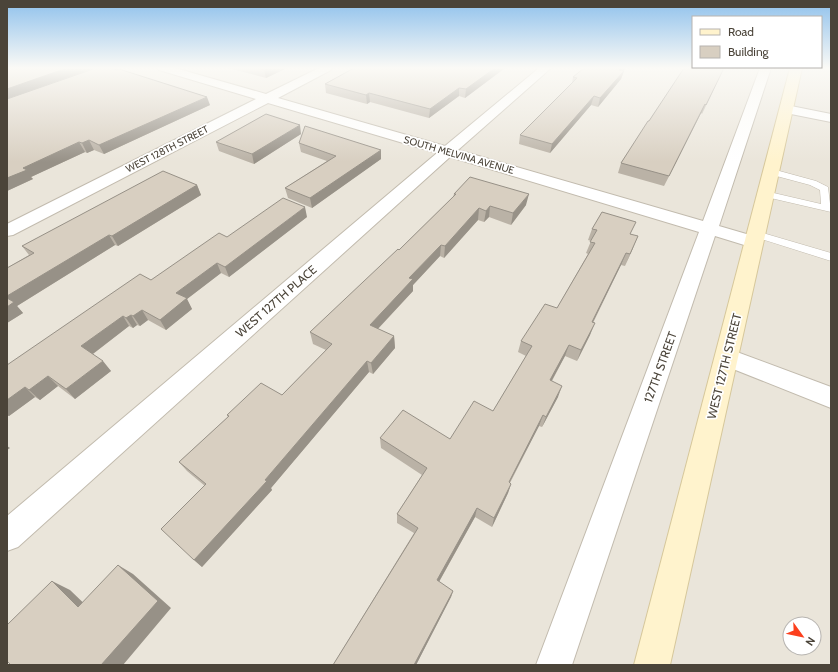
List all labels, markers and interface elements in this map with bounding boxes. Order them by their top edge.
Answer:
legend [692,16,822,68]
text: Road [728,24,754,39]
text: Building [728,44,770,59]
street label: WEST 128TH STREET [123,122,211,175]
street label: SOUTH MELVINA AVENUE [402,133,516,177]
street label: WEST 127TH PLACE [232,262,320,340]
street label: WEST 127TH STREET [704,311,745,420]
street label: 127TH STREET [640,329,680,404]
north arrow [782,616,822,656]
text: N [802,634,818,649]

